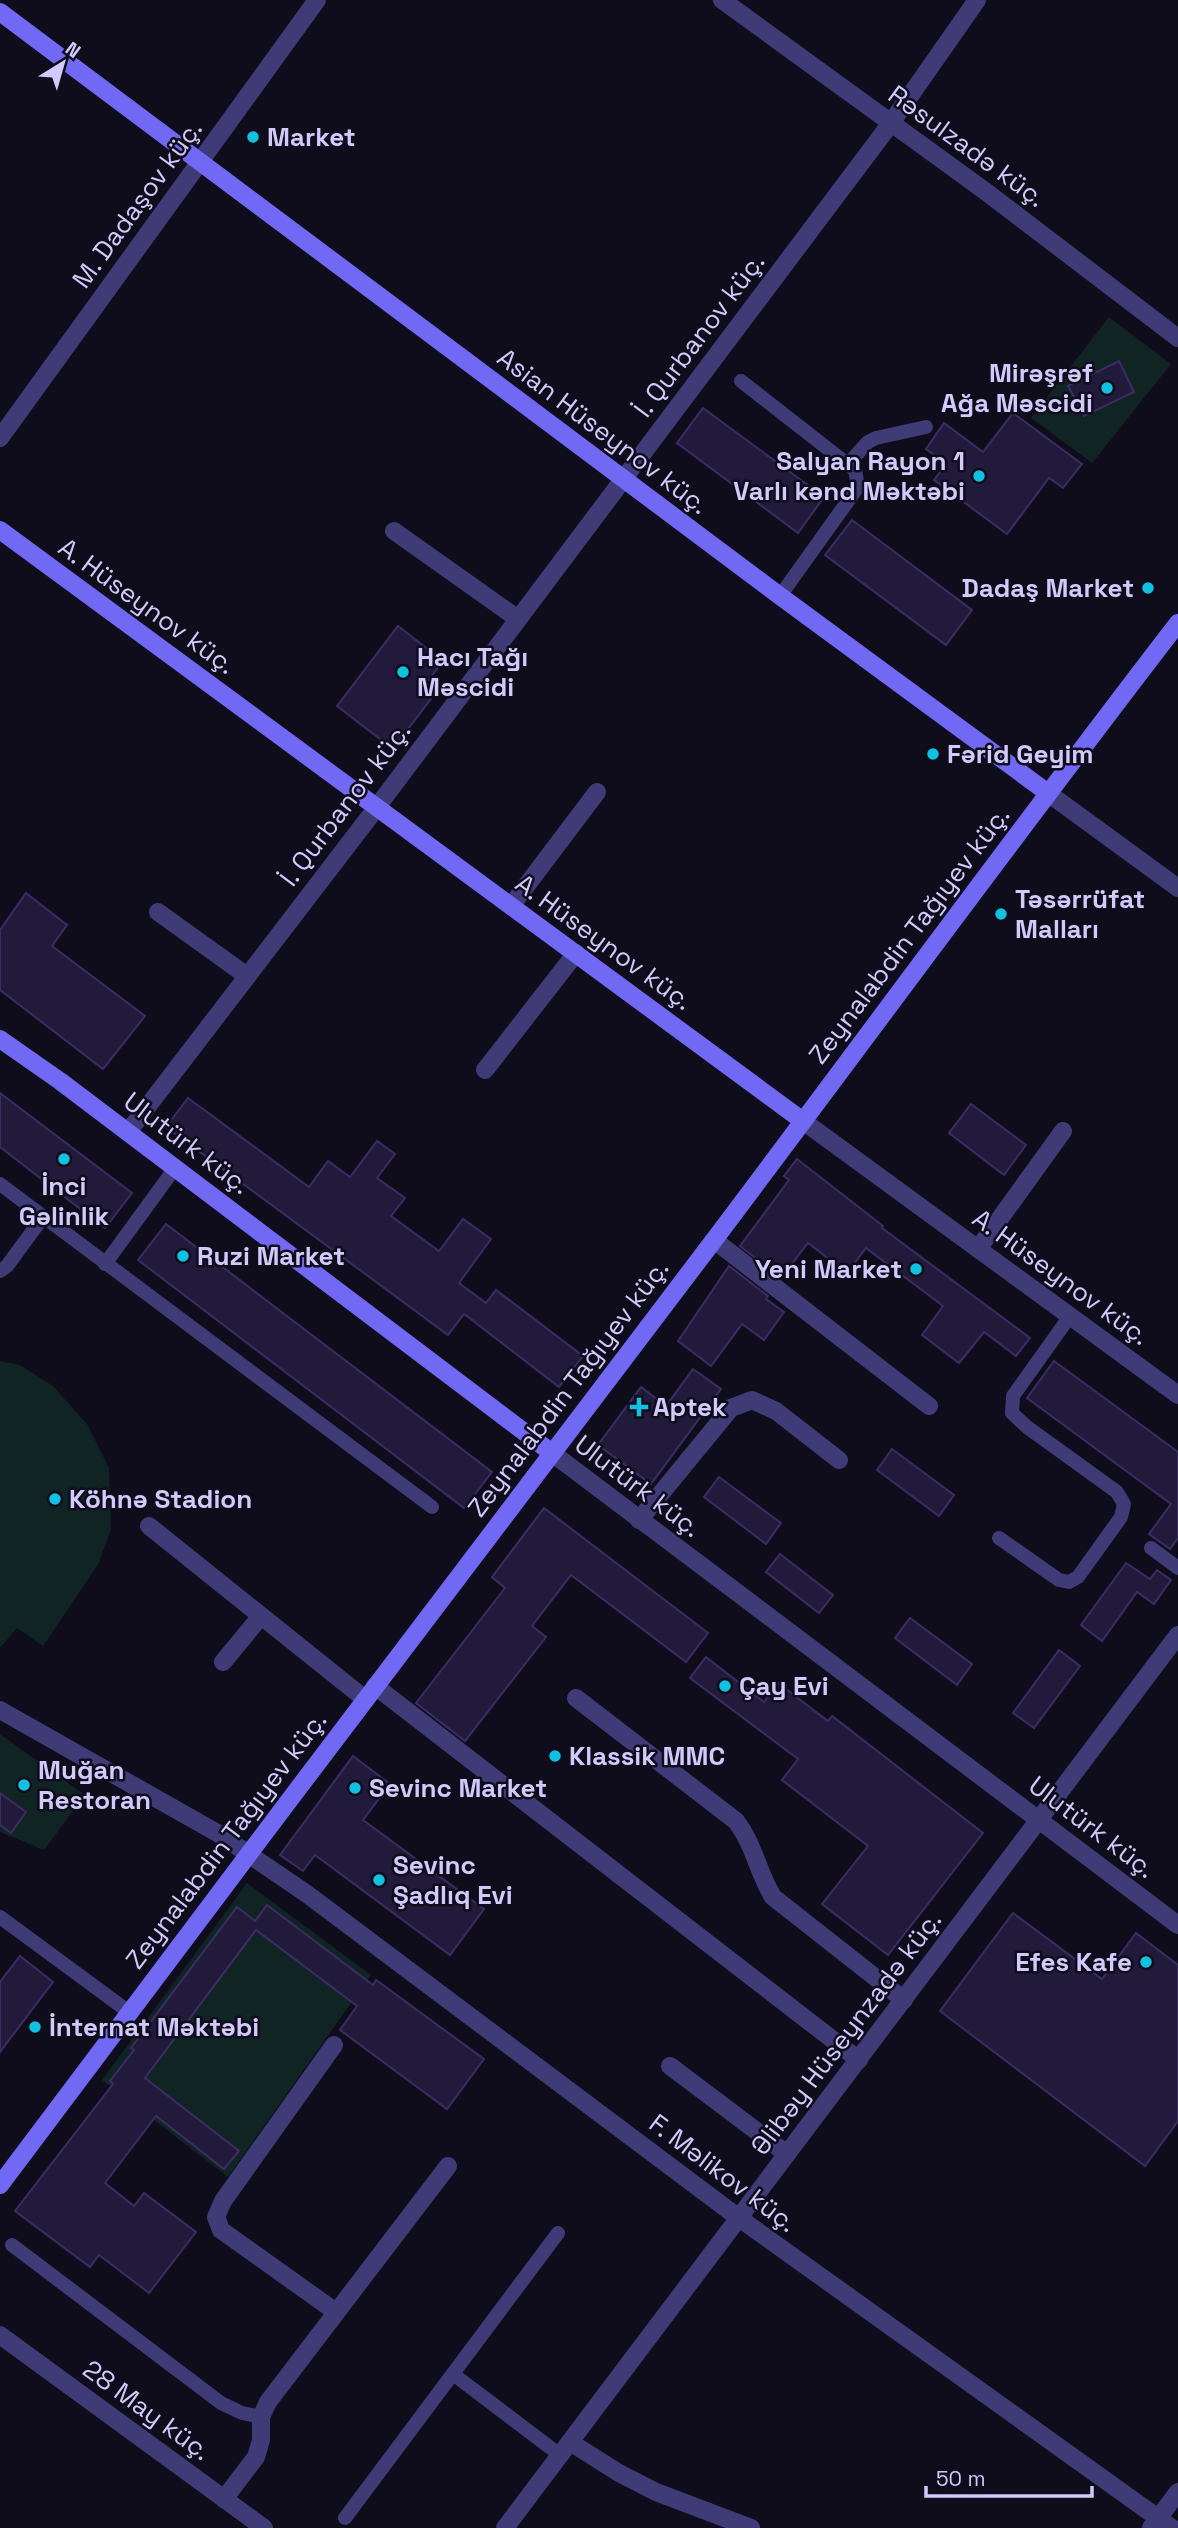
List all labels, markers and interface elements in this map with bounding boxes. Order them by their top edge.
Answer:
north arrow [28,28,98,98]
text: N [60,36,86,64]
street label: Rəsulzadə küç. [882,77,1052,215]
street label: M. Dadaşov küç. [64,113,210,295]
place label: Market [267,120,356,154]
marker: Market [245,129,261,145]
street label: İ. Qurbanov küç. [626,246,772,424]
street label: Asian Hüseynov küç. [491,340,715,522]
place label: Mirəşrəf Ağa Məscidi [941,356,1093,420]
marker: Mirəşrəf Ağa Məscidi [1099,380,1115,396]
place label: Salyan Rayon 1 Varlı kənd Məktəbi [733,444,965,508]
marker: Salyan Rayon 1 Varlı kənd Məktəbi [971,468,987,484]
street label: A. Hüseynov küç. [52,530,242,682]
place label: Dadaş Market [962,571,1134,605]
marker: Dadaş Market [1140,580,1156,596]
place label: Hacı Tağı Məscidi [417,640,528,704]
marker: Hacı Tağı Məscidi [395,664,411,680]
street label: İ. Qurbanov küç. [272,715,418,893]
place label: Fərid Geyim [947,737,1094,771]
marker: Fərid Geyim [925,746,941,762]
street label: Zeynalabdin Tağıyev küç. [801,799,1017,1071]
street label: A. Hüseynov küç. [509,866,699,1018]
place label: Təsərrüfat Malları [1015,882,1145,946]
marker: Təsərrüfat Malları [993,906,1009,922]
street label: Ulutürk küç. [117,1084,257,1202]
marker: İnci Gəlinlik [56,1151,72,1167]
place label: İnci Gəlinlik [19,1169,110,1233]
street label: A. Hüseynov küç. [966,1201,1156,1353]
place label: Ruzi Market [197,1239,345,1273]
marker: Ruzi Market [175,1248,191,1264]
street label: Zeynalabdin Tağıyev küç. [460,1252,676,1524]
place label: Yeni Market [755,1252,902,1286]
marker: Yeni Market [908,1261,924,1277]
place label: Aptek [653,1390,727,1424]
marker: Aptek [631,1399,647,1415]
street label: Ulutürk küç. [568,1427,708,1545]
place label: Köhnə Stadion [69,1482,252,1516]
marker: Köhnə Stadion [47,1491,63,1507]
place label: Çay Evi [739,1669,829,1703]
marker: Çay Evi [717,1678,733,1694]
street label: Zeynalabdin Tağıyev küç. [118,1704,334,1976]
place label: Klassik MMC [569,1739,725,1773]
marker: Klassik MMC [547,1748,563,1764]
place label: Muğan Restoran [38,1753,151,1817]
street label: Ulutürk küç. [1022,1768,1162,1886]
place label: Sevinc Market [369,1771,547,1805]
marker: Muğan Restoran [16,1777,32,1793]
marker: Sevinc Market [347,1780,363,1796]
place label: Sevinc Şadlıq Evi [393,1848,513,1912]
marker: Sevinc Şadlıq Evi [371,1872,387,1888]
street label: Əlibəy Hüseynzadə küç. [743,1904,949,2162]
place label: Efes Kafe [1015,1945,1132,1979]
marker: Efes Kafe [1138,1954,1154,1970]
place label: İnternat Məktəbi [49,2010,259,2044]
marker: İnternat Məktəbi [27,2019,43,2035]
street label: F. Məlikov küç. [642,2106,804,2240]
street label: 28 May küç. [76,2352,218,2468]
scale bar [926,2454,1092,2498]
text: 50 m [936,2465,986,2492]

